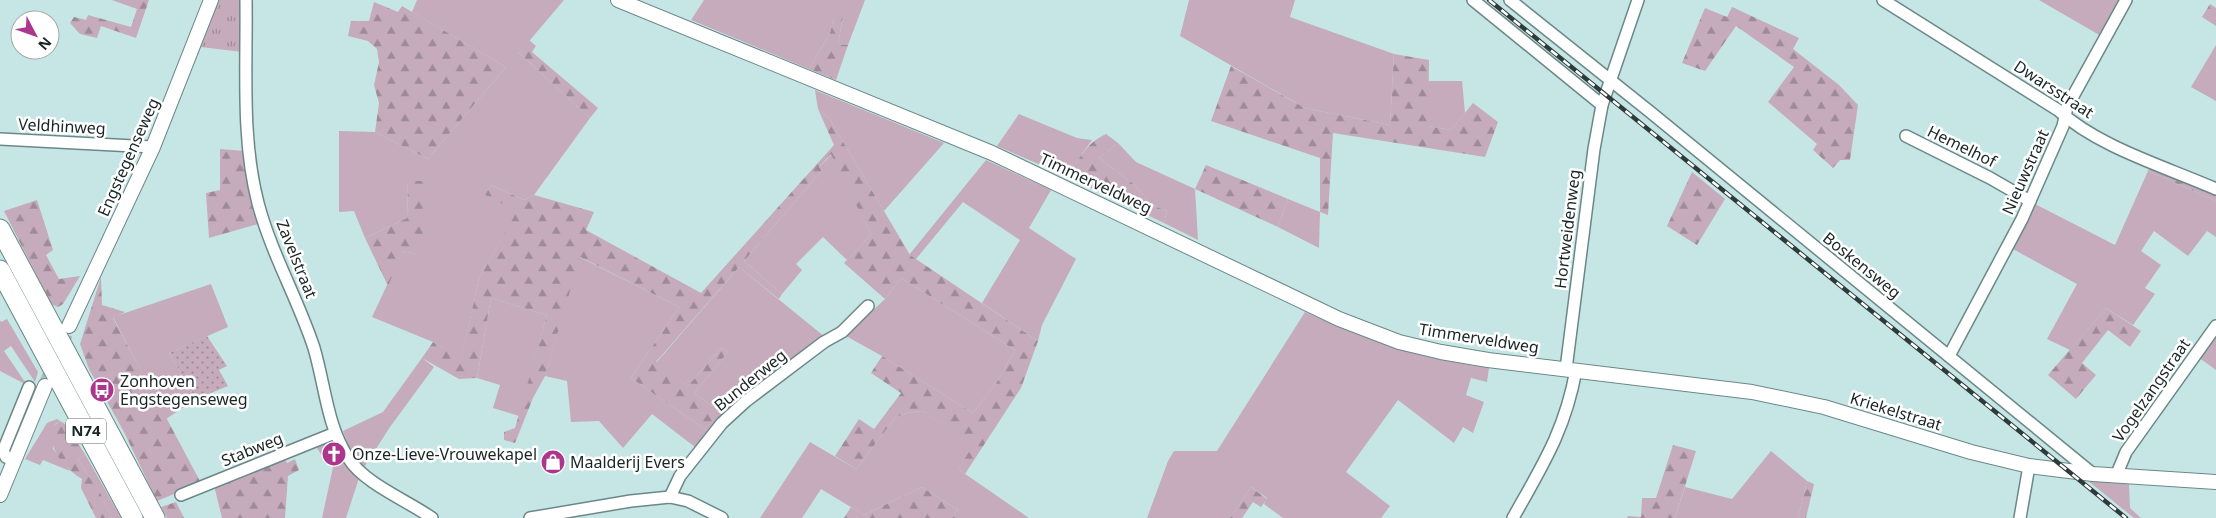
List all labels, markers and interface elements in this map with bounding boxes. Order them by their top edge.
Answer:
north arrow [10,10,60,60]
text: N [34,33,56,54]
street label: Dwarsstraat [2010,55,2098,123]
street label: Engstegenseweg [92,94,164,220]
street label: Veldhinweg [18,113,106,139]
street label: Hemelhof [1924,120,2001,173]
street label: Nieuwstraat [1996,126,2054,218]
street label: Timmerveldweg [1036,147,1156,219]
street label: Hortweidenweg [1549,168,1585,290]
street label: Zavelstraat [271,216,323,302]
street label: Boskensweg [1818,227,1906,303]
street label: Timmerveldweg [1417,318,1541,358]
street label: Vogelzangstraat [2107,334,2195,446]
street label: Bunderweg [709,344,791,416]
place label: Zonhoven Engstegenseweg [120,370,248,410]
bus stop icon: Zonhoven Engstegenseweg [89,377,115,403]
street label: Kriekelstraat [1847,387,1945,435]
road number: N74 [66,418,106,444]
street label: Stabweg [218,427,286,471]
church icon: Onze-Lieve-Vrouwekapel [321,441,347,467]
place label: Onze-Lieve-Vrouwekapel [352,443,537,465]
shop icon: Maalderij Evers [540,449,566,475]
place label: Maalderij Evers [570,451,685,473]

